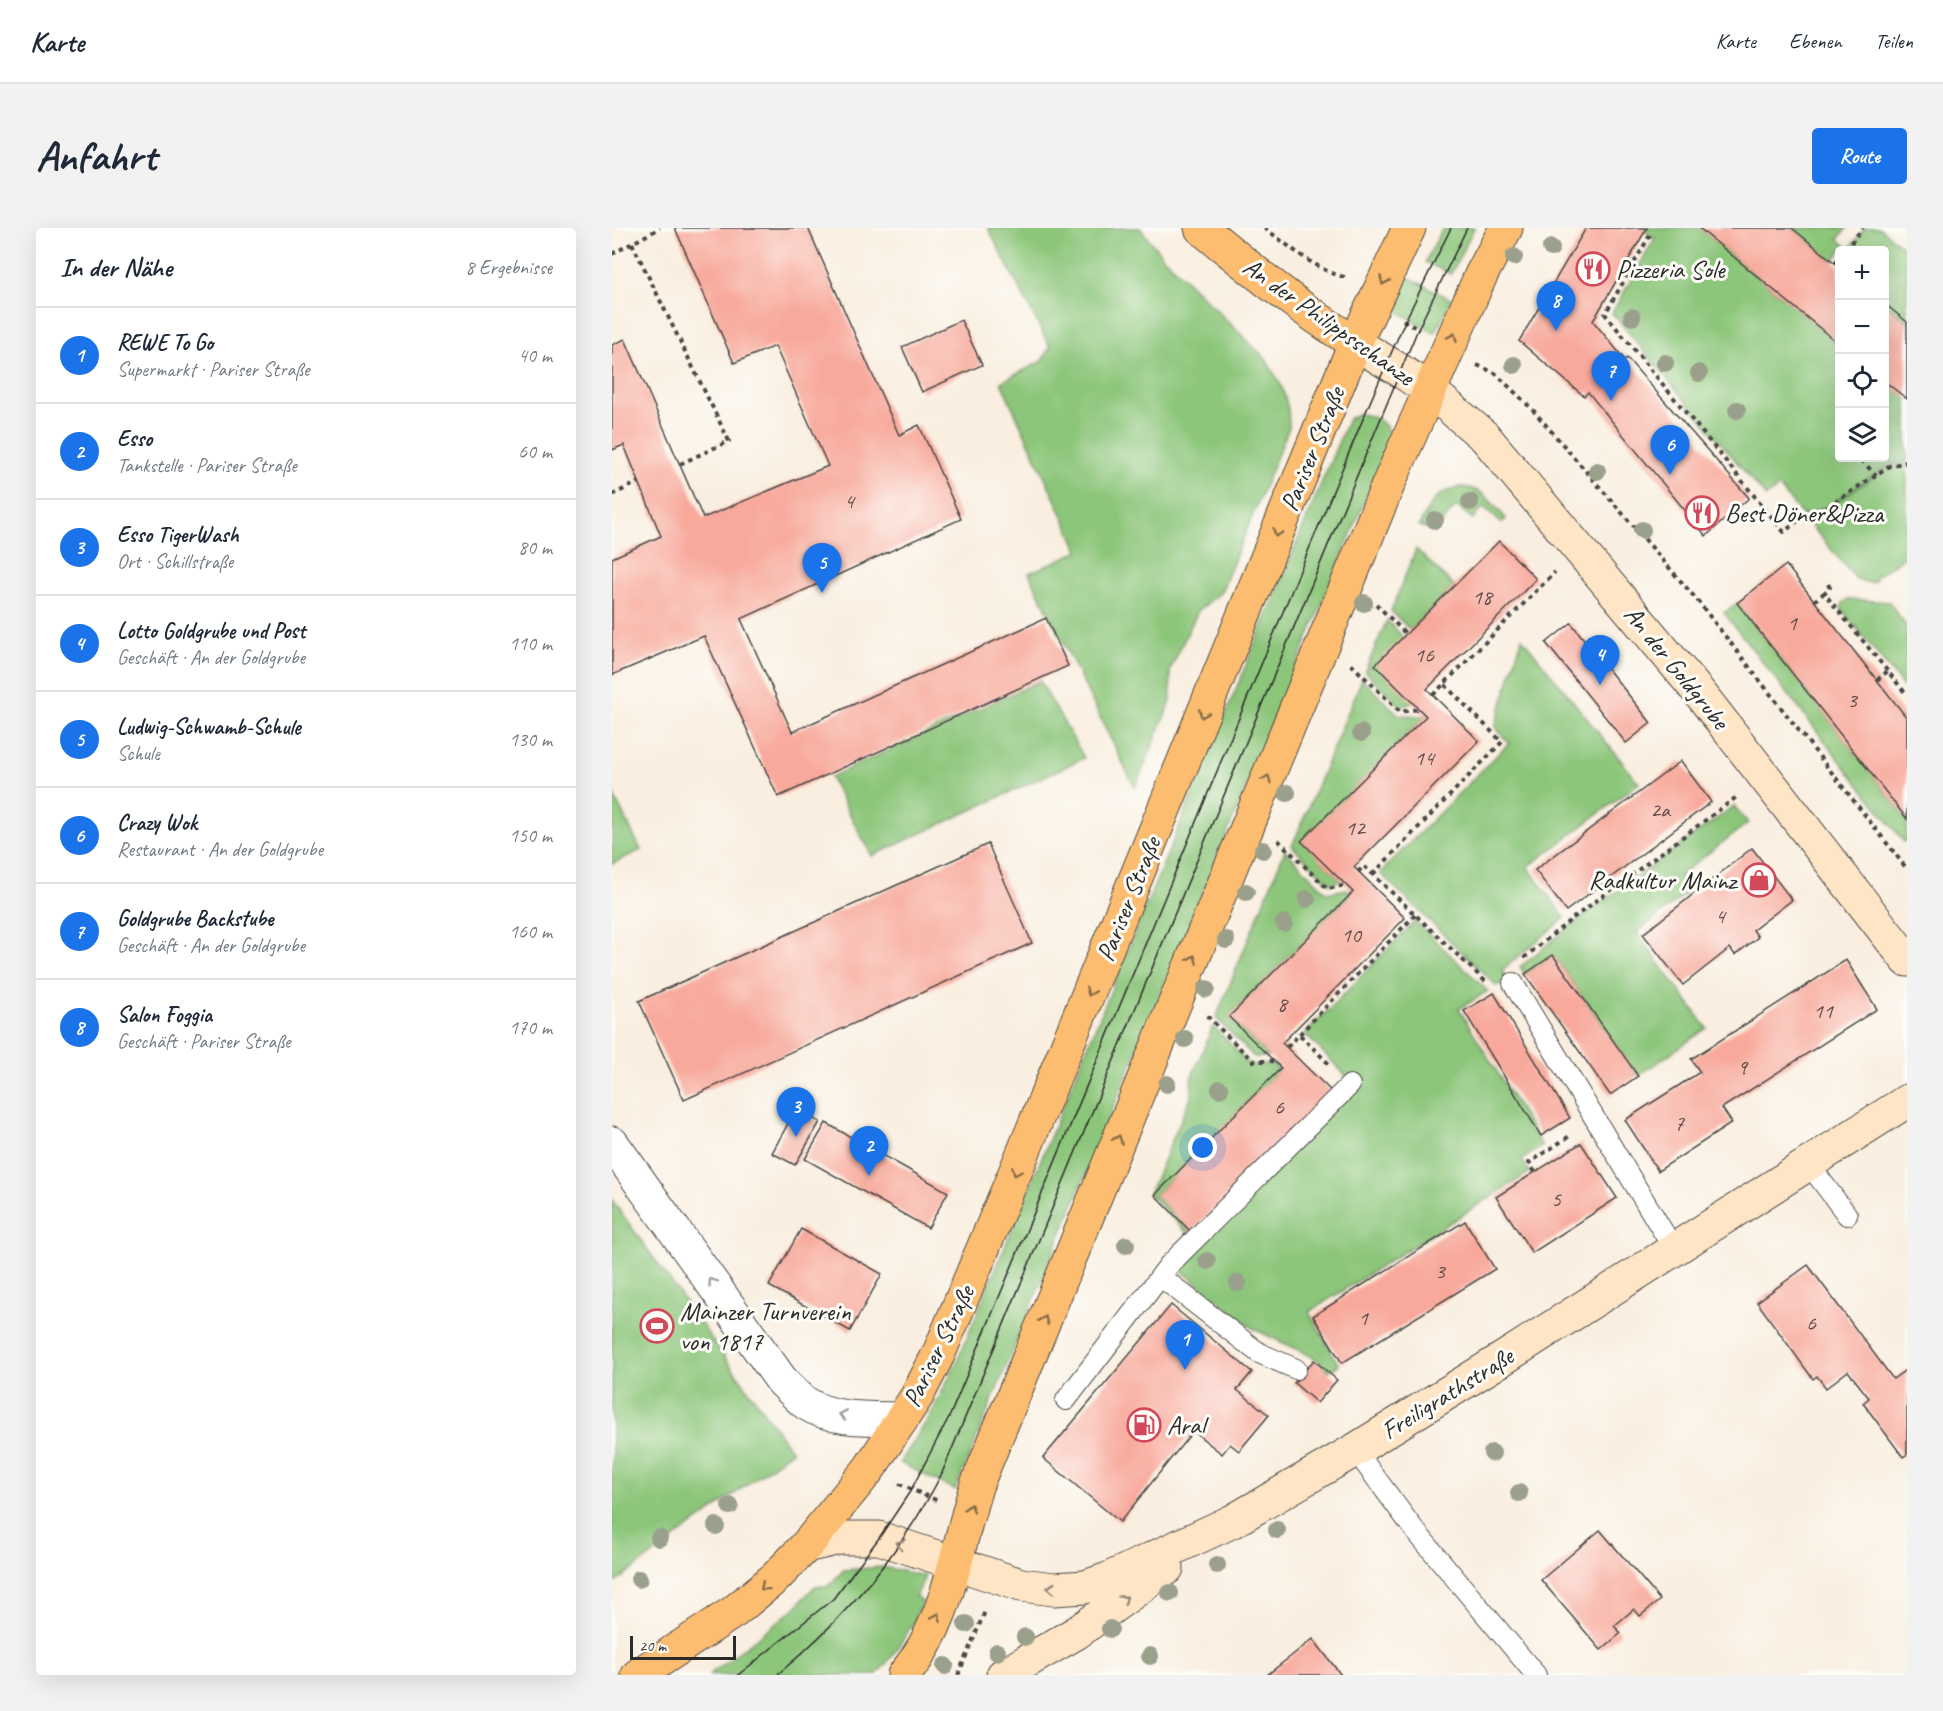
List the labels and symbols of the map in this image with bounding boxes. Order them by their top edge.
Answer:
street label: An der Philippsschanze [1237,250,1422,394]
restaurant icon: Pizzeria Sole [1575,251,1611,287]
place label: Pizzeria Sole [1616,253,1726,286]
one-way arrow [1379,274,1391,285]
pin: 8 [1536,282,1576,331]
one-way arrow [1446,332,1458,343]
pin: 7 [1592,352,1630,401]
street label: Pariser Straße [1273,380,1353,516]
pin: 6 [1650,426,1690,475]
house number: 4 [844,487,856,515]
restaurant icon: Best Döner&Pizza [1684,495,1720,531]
place label: Best Döner&Pizza [1725,497,1885,530]
one-way arrow [1272,527,1284,538]
pin: 5 [802,544,842,593]
house number: 18 [1472,583,1494,611]
street label: An der Goldgrube [1617,599,1738,738]
house number: 1 [1787,609,1798,637]
pin: 4 [1580,636,1620,685]
house number: 16 [1414,641,1435,669]
house number: 3 [1847,686,1859,714]
one-way arrow [1198,708,1210,719]
house number: 14 [1414,744,1436,772]
one-way arrow [1260,774,1272,785]
house number: 2a [1650,796,1671,824]
house number: 12 [1345,814,1367,842]
street label: Pariser Straße [1089,830,1169,966]
shop icon: Radkultur Mainz [1741,862,1777,898]
place label: Radkultur Mainz [1589,864,1739,897]
house number: 4 [1715,902,1727,930]
house number: 10 [1341,921,1363,949]
one-way arrow [1186,954,1198,965]
one-way arrow [1085,985,1097,996]
house number: 8 [1277,990,1289,1018]
house number: 11 [1813,997,1834,1025]
house number: 9 [1737,1053,1749,1081]
pin: 3 [776,1088,816,1137]
house number: 6 [1274,1093,1285,1121]
house number: 7 [1674,1109,1685,1137]
pin: 2 [850,1126,888,1176]
your location [1188,1133,1217,1162]
one-way arrow [1111,1135,1123,1146]
one-way arrow [1011,1166,1023,1177]
house number: 5 [1551,1185,1562,1213]
house number: 3 [1435,1257,1447,1285]
one-way arrow [708,1278,719,1289]
street label: Pariser Straße [895,1278,983,1412]
place label: Mainzer Turnverein von 1817 [680,1295,851,1358]
house number: 1 [1358,1304,1369,1332]
sports icon: Mainzer Turnverein von 1817 [639,1308,675,1344]
house number: 6 [1806,1309,1817,1337]
one-way arrow [1037,1315,1049,1326]
pin: 1 [1166,1320,1204,1370]
street label: Freiligrathstraße [1375,1338,1522,1447]
fuel station icon: Aral [1126,1407,1162,1443]
place label: Aral [1167,1409,1209,1442]
one-way arrow [839,1410,848,1422]
one-way arrow [963,1503,975,1514]
one-way arrow [895,1539,906,1551]
one-way arrow [760,1580,771,1591]
one-way arrow [1047,1581,1056,1594]
one-way arrow [1117,1595,1128,1606]
one-way arrow [930,1613,942,1624]
scale bar [630,1633,736,1660]

